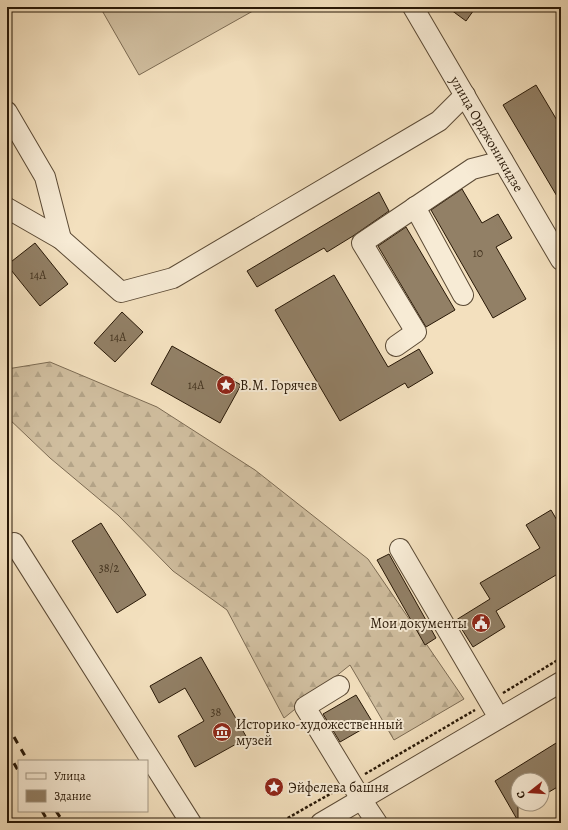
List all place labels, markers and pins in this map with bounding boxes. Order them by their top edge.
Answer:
place icon: В.М. Горячев [215,374,237,396]
place label: В.М. Горячев [240,376,318,395]
public building icon: Мои документы [470,612,492,634]
place label: Мои документы [370,614,467,633]
place label: Историко-художественный музей [236,715,403,750]
museum icon: Историко-художественный музей [211,721,233,743]
place icon: Эйфелева башня [263,776,285,798]
place label: Эйфелева башня [288,778,389,797]

